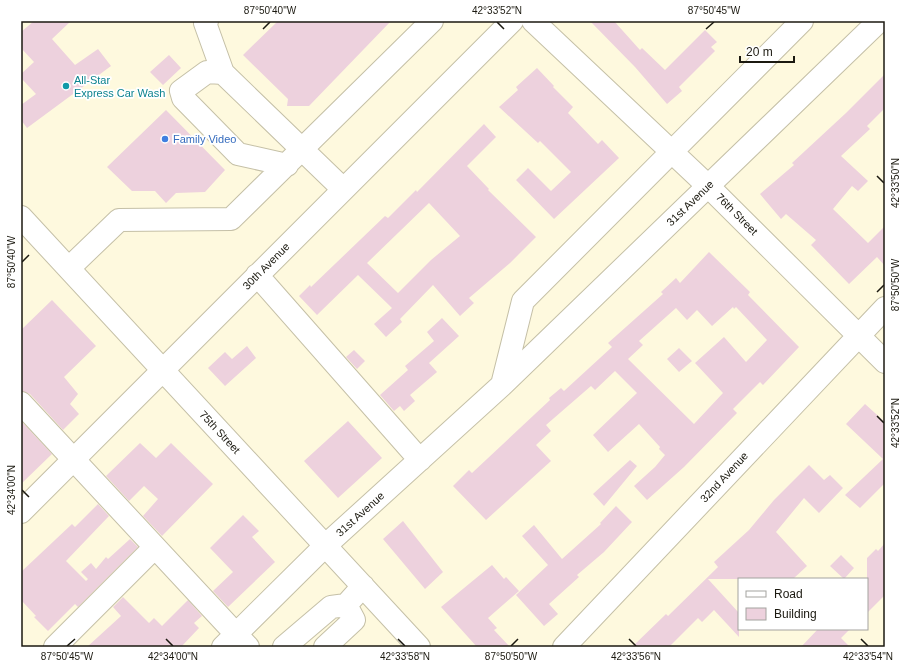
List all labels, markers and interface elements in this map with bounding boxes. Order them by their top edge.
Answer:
text: 87°50'40"W [244,5,297,16]
text: 42°33'52"N [472,5,522,16]
text: 87°50'45"W [688,5,741,16]
scale bar [740,38,794,64]
text: 20 m [746,45,773,59]
place label: All-Star Express Car Wash [74,74,165,99]
marker: All-Star Express Car Wash [61,81,71,91]
place label: Family Video [173,133,236,145]
marker: Family Video [160,134,170,144]
text: 42°33'50"N [890,158,901,208]
street label: 31st Avenue [664,178,716,228]
street label: 76th Street [714,191,760,237]
text: 87°50'40"W [6,235,17,288]
street label: 30th Avenue [240,240,292,292]
text: 87°50'50"W [890,258,901,311]
text: 42°33'52"N [890,398,901,448]
street label: 75th Street [197,408,243,456]
street label: 32nd Avenue [698,449,750,505]
text: 42°34'00"N [6,465,17,515]
street label: 31st Avenue [334,489,386,539]
legend [738,578,868,630]
text: Road [774,587,803,601]
text: Building [774,607,817,621]
text: 87°50'45"W [41,651,94,662]
text: 42°34'00"N [148,651,198,662]
text: 42°33'58"N [380,651,430,662]
text: 87°50'50"W [485,651,538,662]
text: 42°33'56"N [611,651,661,662]
text: 42°33'54"N [843,651,893,662]

